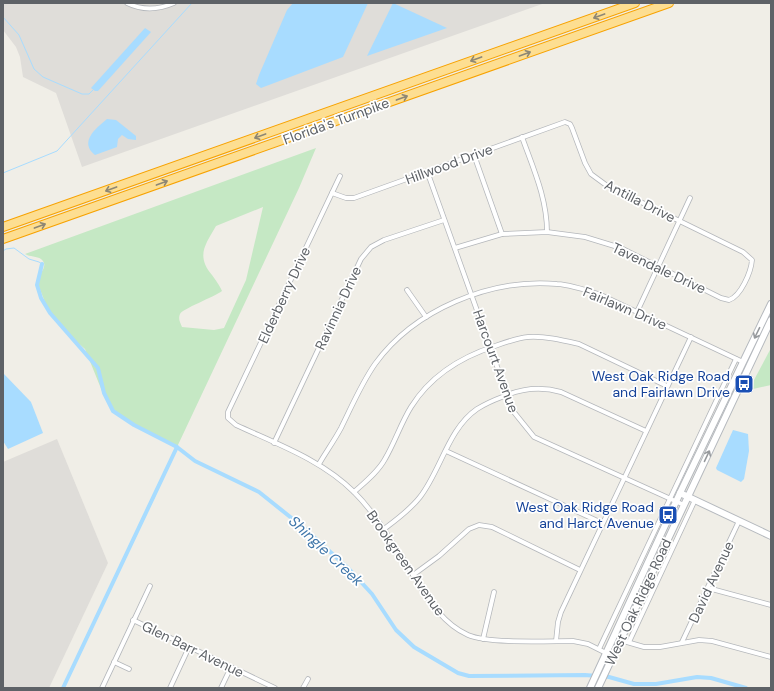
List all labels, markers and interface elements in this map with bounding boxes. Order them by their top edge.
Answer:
one-way arrow [592,13,605,20]
one-way arrow [518,50,531,57]
one-way arrow [470,56,482,64]
street label: Florida's Turnpike [280,93,392,149]
one-way arrow [396,93,408,101]
one-way arrow [253,133,266,140]
street label: Hillwood Drive [403,140,495,188]
street label: Antilla Drive [602,176,678,226]
one-way arrow [156,178,168,186]
one-way arrow [105,185,117,193]
one-way arrow [33,222,46,229]
street label: Tavendale Drive [609,238,709,298]
street label: Elderberry Drive [254,244,314,346]
street label: Ravinnia Drive [311,263,365,353]
street label: Fairlawn Drive [580,282,670,334]
street label: Harcourt Avenue [469,307,523,415]
one-way arrow [753,326,760,338]
place label: West Oak Ridge Road and Fairlawn Drive [592,367,730,401]
bus stop icon: West Oak Ridge Road and Fairlawn Drive [733,373,755,395]
one-way arrow [704,450,711,462]
place label: West Oak Ridge Road and Harct Avenue [516,498,654,532]
bus stop icon: West Oak Ridge Road and Harct Avenue [657,504,679,526]
street label: Brookgreen Avenue [363,507,449,619]
water label: Shingle Creek [284,511,368,591]
street label: West Oak Ridge Road [601,536,675,668]
street label: David Avenue [684,538,738,626]
street label: Glen Barr Avenue [139,617,247,681]

